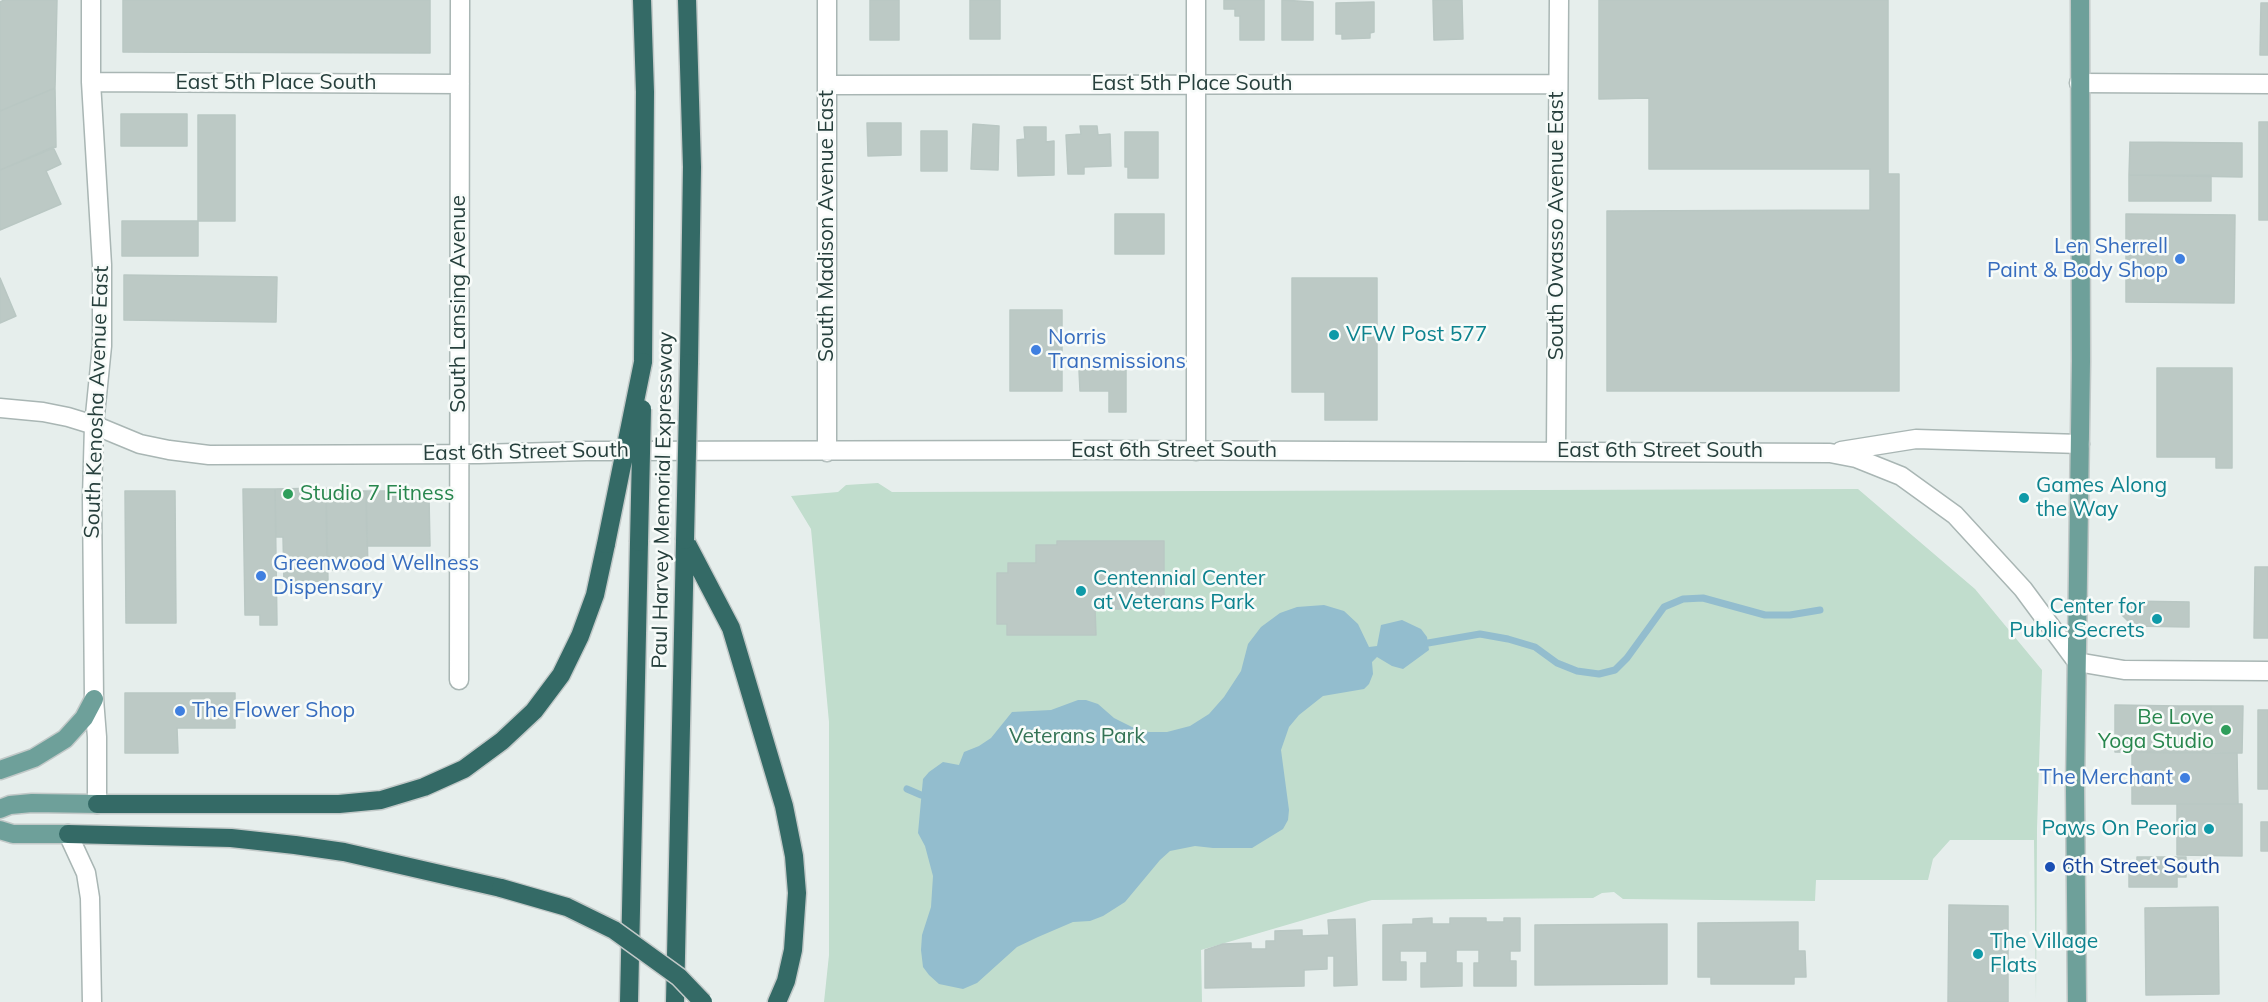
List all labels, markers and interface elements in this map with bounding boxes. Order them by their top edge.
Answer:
street label: East 5th Place South [176,70,376,96]
street label: East 5th Place South [1092,71,1292,97]
street label: South Madison Avenue East [814,90,840,362]
street label: South Owasso Avenue East [1544,92,1570,360]
street label: South Lansing Avenue [446,195,472,413]
place label: Len Sherrell Paint & Body Shop [1987,234,2168,284]
marker: Len Sherrell Paint & Body Shop [2173,252,2187,266]
street label: South Kenosha Avenue East [80,265,114,539]
place label: VFW Post 577 [1346,322,1487,348]
place label: Norris Transmissions [1048,325,1186,375]
marker: VFW Post 577 [1327,328,1341,342]
street label: Paul Harvey Memorial Expressway [647,331,679,669]
marker: Norris Transmissions [1029,343,1043,357]
street label: East 6th Street South [423,438,629,466]
street label: East 6th Street South [1071,438,1277,464]
street label: East 6th Street South [1557,438,1763,464]
place label: Games Along the Way [2036,473,2167,523]
place label: Studio 7 Fitness [300,481,454,507]
marker: Studio 7 Fitness [281,487,295,501]
marker: Games Along the Way [2017,491,2031,505]
place label: Greenwood Wellness Dispensary [273,551,479,601]
place label: Centennial Center at Veterans Park [1093,566,1265,616]
marker: Greenwood Wellness Dispensary [254,569,268,583]
marker: Centennial Center at Veterans Park [1074,584,1088,598]
place label: Center for Public Secrets [2009,594,2145,644]
marker: Center for Public Secrets [2150,612,2164,626]
place label: The Flower Shop [192,698,355,724]
marker: The Flower Shop [173,704,187,718]
place label: Be Love Yoga Studio [2098,705,2214,755]
marker: Be Love Yoga Studio [2219,723,2233,737]
park label: Veterans Park [1009,724,1145,750]
place label: The Merchant [2039,765,2173,791]
marker: The Merchant [2178,771,2192,785]
place label: Paws On Peoria [2042,816,2197,842]
marker: Paws On Peoria [2202,822,2216,836]
place label: 6th Street South [2062,854,2220,880]
marker: 6th Street South [2043,860,2057,874]
place label: The Village Flats [1990,929,2098,979]
marker: The Village Flats [1971,947,1985,961]

